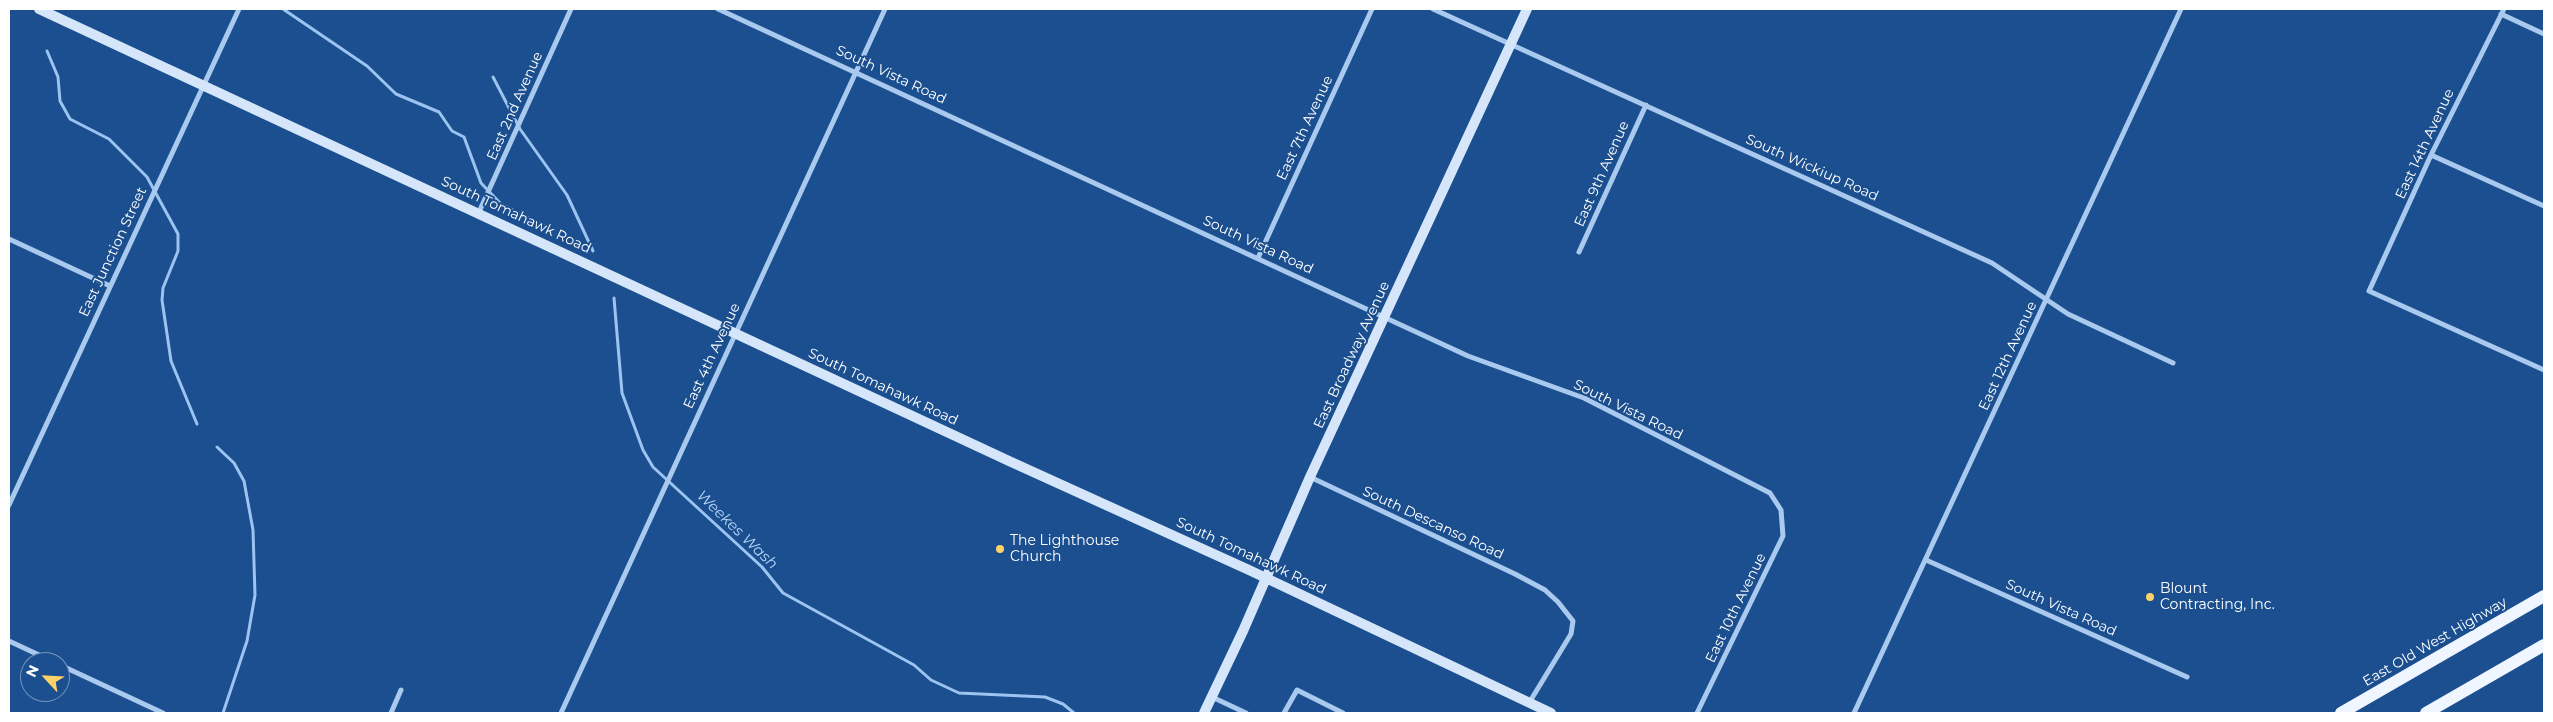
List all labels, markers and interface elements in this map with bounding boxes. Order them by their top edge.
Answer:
street label: South Vista Road [833,42,949,108]
street label: East 2nd Avenue [484,49,546,163]
street label: East 7th Avenue [1273,73,1337,183]
street label: East 14th Avenue [2392,86,2458,202]
street label: East 9th Avenue [1571,119,1633,229]
street label: South Wickiup Road [1743,131,1881,205]
street label: South Tomahawk Road [438,173,594,257]
street label: East Junction Street [76,184,150,320]
street label: South Vista Road [1200,212,1316,278]
street label: East Broadway Avenue [1311,279,1393,431]
street label: East 12th Avenue [1975,299,2041,413]
street label: East 4th Avenue [680,301,744,411]
street label: South Tomahawk Road [805,345,961,429]
street label: South Vista Road [1571,376,1685,444]
street label: South Descanso Road [1360,483,1506,563]
water label: Weekes Wash [693,487,781,573]
street label: South Tomahawk Road [1173,514,1329,598]
place label: The Lighthouse Church [1010,533,1119,566]
marker: The Lighthouse Church [994,543,1006,555]
street label: East 10th Avenue [1702,550,1770,666]
street label: South Vista Road [2003,576,2119,640]
place label: Blount Contracting, Inc. [2160,581,2275,614]
marker: Blount Contracting, Inc. [2144,591,2156,603]
street label: East Old West Highway [2360,594,2510,690]
north arrow [20,652,70,702]
text: N [22,662,43,680]

